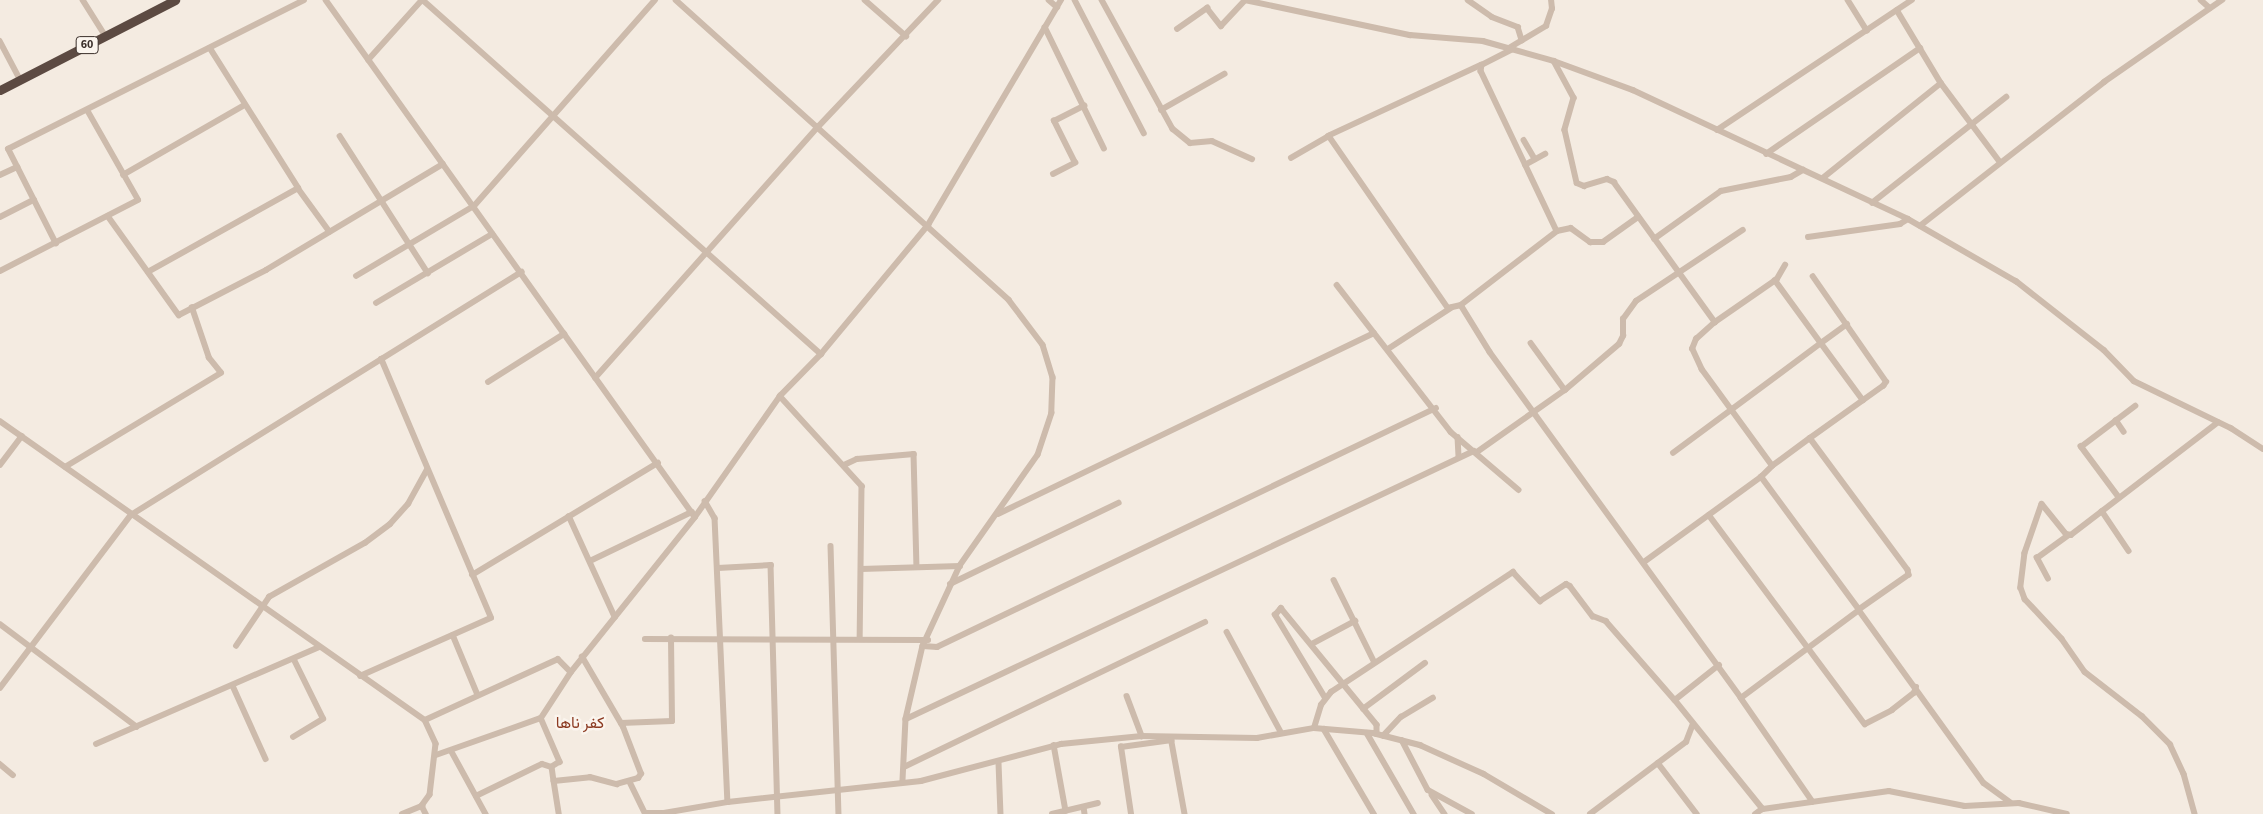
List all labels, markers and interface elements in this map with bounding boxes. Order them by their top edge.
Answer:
road number: 60 [74,36,100,54]
district label: كفر ناها [556,713,604,733]

